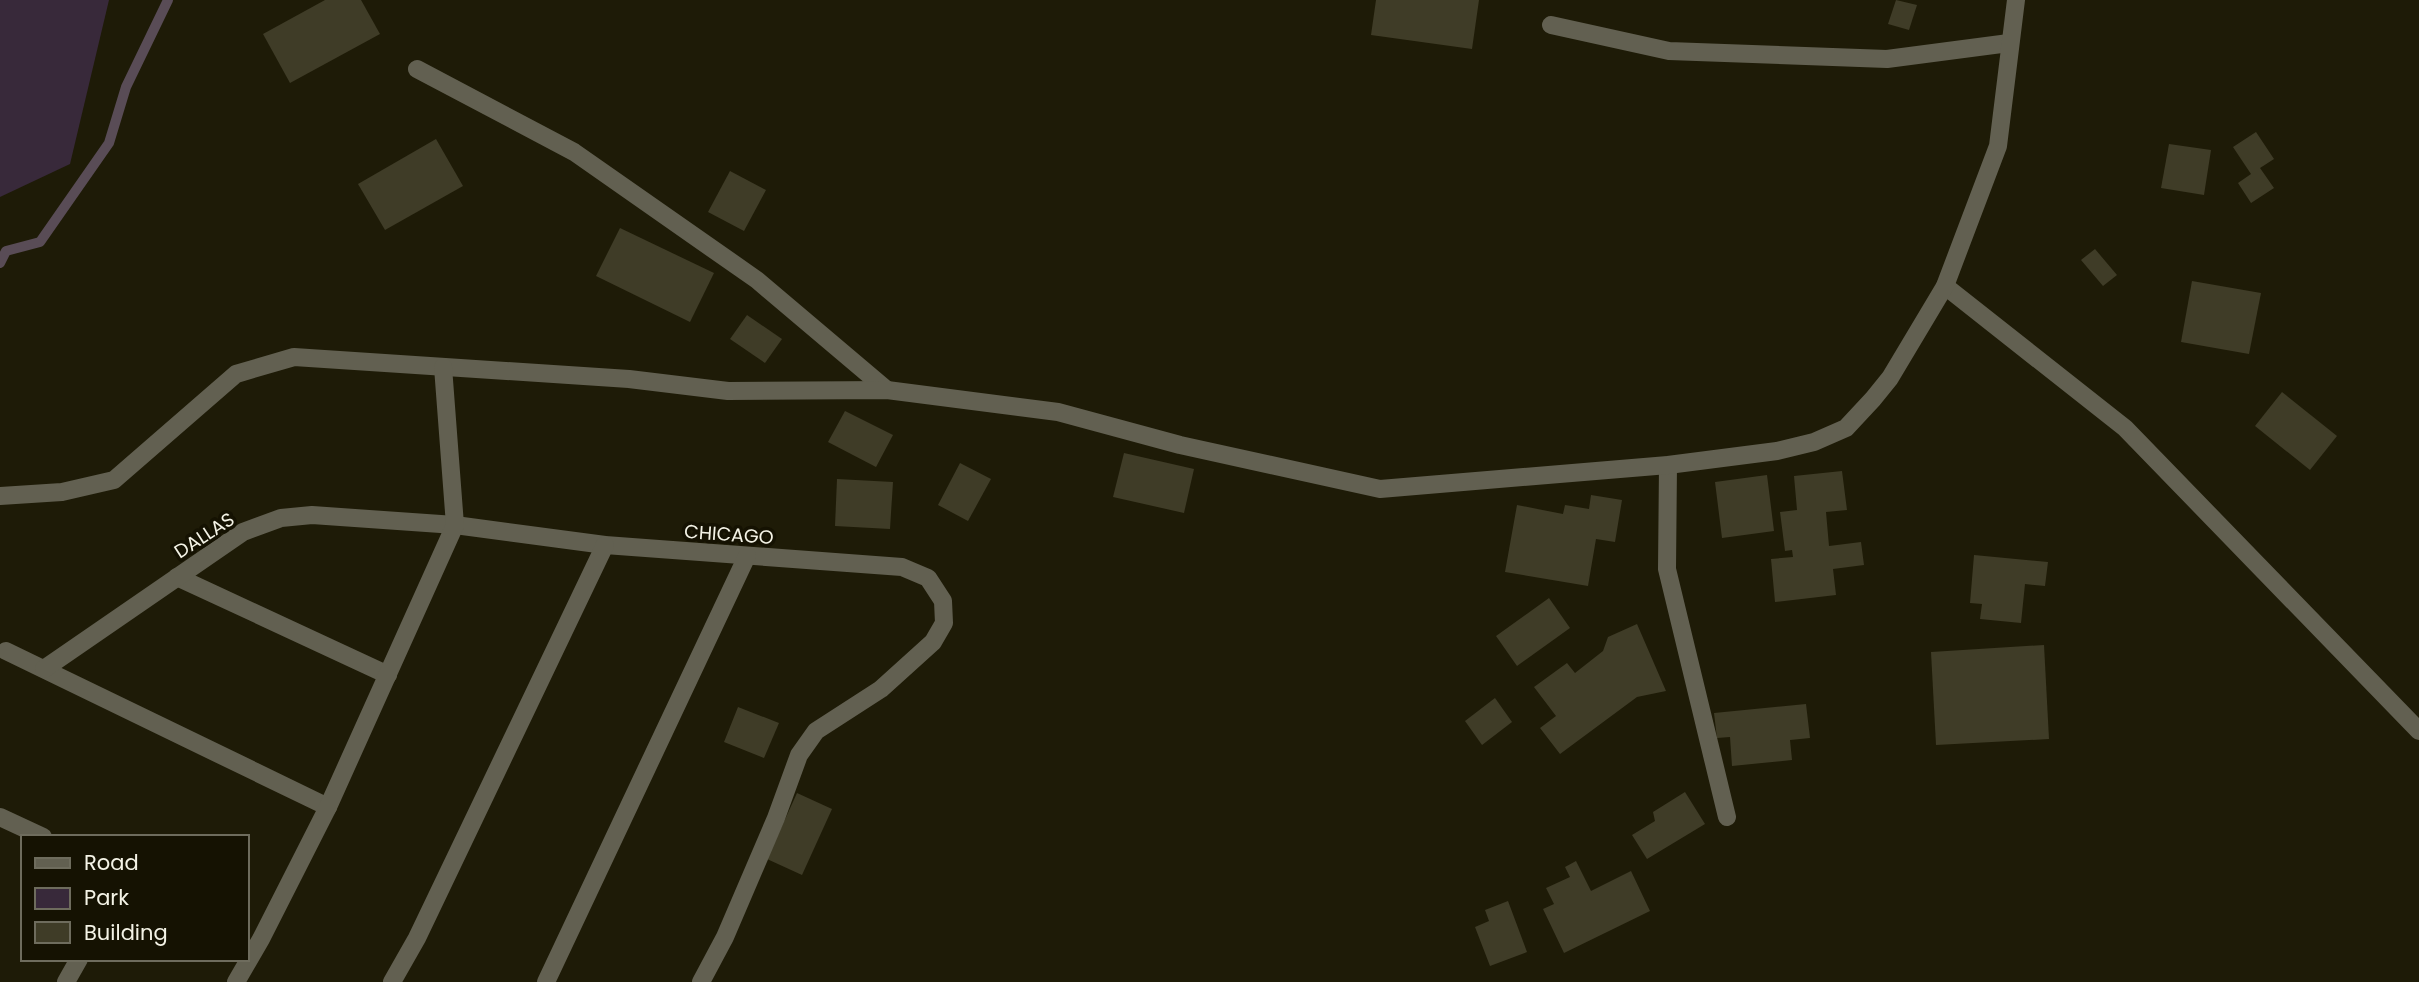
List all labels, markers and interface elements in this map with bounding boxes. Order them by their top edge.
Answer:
street label: DALLAS [169,506,240,565]
street label: CHICAGO [683,518,775,551]
legend [21,835,248,961]
text: Road [84,848,139,877]
text: Park [84,883,129,912]
text: Building [84,918,168,947]

